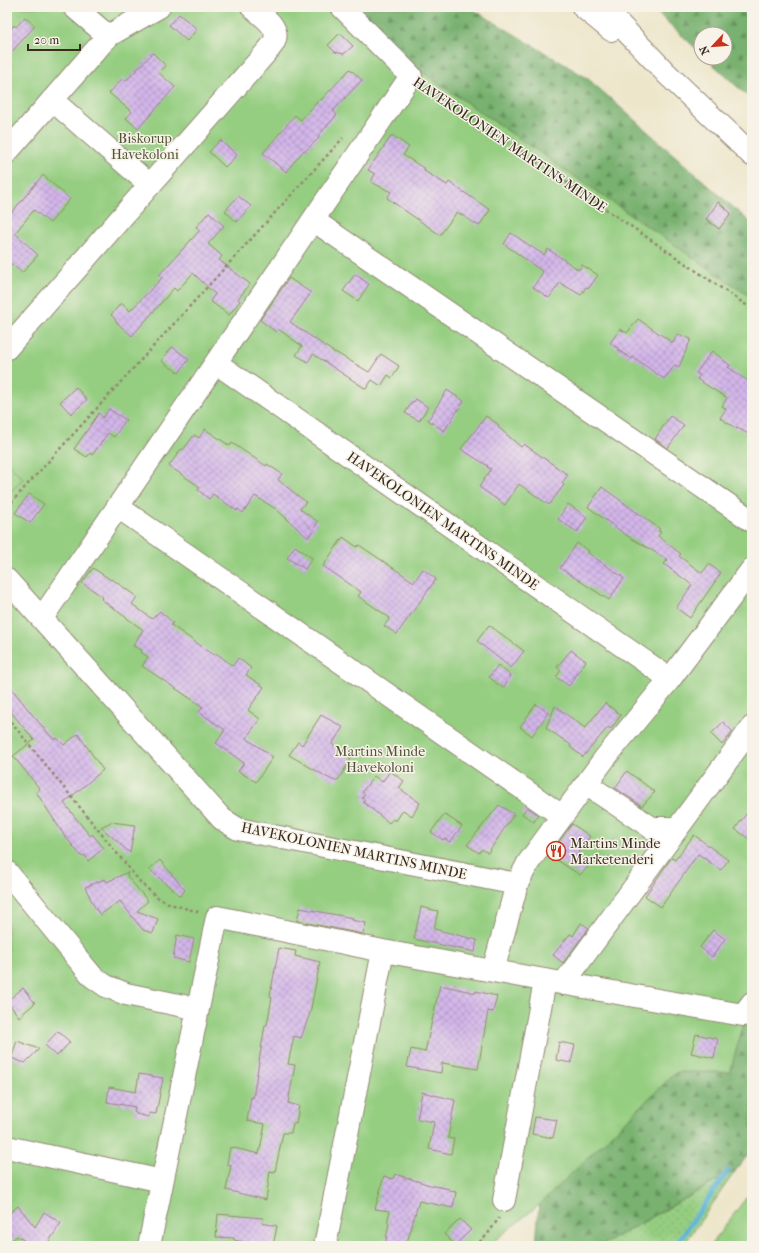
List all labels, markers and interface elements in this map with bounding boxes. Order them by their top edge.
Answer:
scale bar [28,26,80,52]
north arrow [693,26,733,66]
text: 20 m [34,33,59,47]
text: N [697,43,712,57]
street label: HAVEKOLONIEN MARTINS MINDE [410,74,611,217]
park label: Biskorup Havekoloni [111,130,179,163]
street label: HAVEKOLONIEN MARTINS MINDE [344,448,543,594]
park label: Martins Minde Havekoloni [335,743,425,776]
street label: HAVEKOLONIEN MARTINS MINDE [240,819,469,883]
place label: Martins Minde Marketenderi [570,835,660,868]
restaurant icon: Martins Minde Marketenderi [545,840,567,862]

